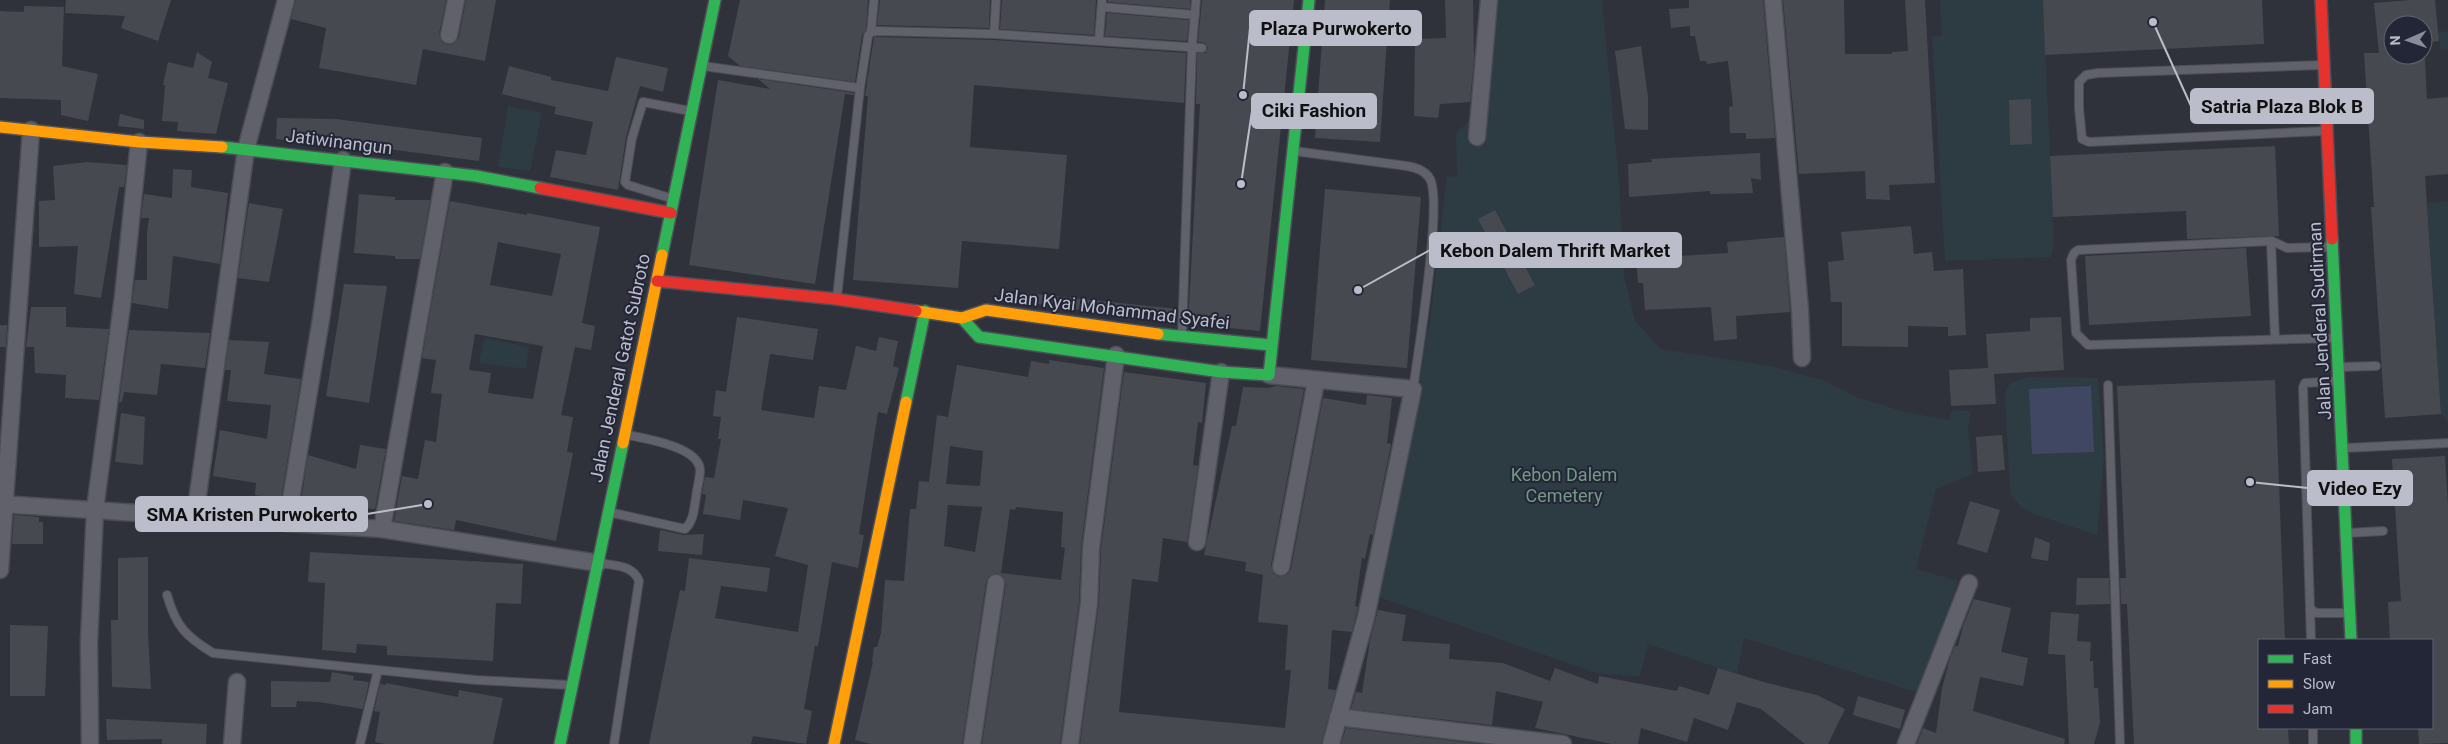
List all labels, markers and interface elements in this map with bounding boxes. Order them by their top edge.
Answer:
callout: Plaza Purwokerto [1250,11,1421,45]
north arrow [2383,15,2433,65]
text: Plaza Purwokerto [1260,17,1412,40]
text: N [2387,35,2403,46]
callout: Satria Plaza Blok B [2191,89,2373,123]
callout: Ciki Fashion [1252,94,1376,128]
text: Satria Plaza Blok B [2201,95,2363,118]
text: Ciki Fashion [1262,99,1366,122]
street label: Jatiwinangun [284,125,394,158]
street label: Jalan Jenderal Sudirman [2304,221,2335,421]
callout: Kebon Dalem Thrift Market [1430,233,1681,267]
text: Kebon Dalem Thrift Market [1440,239,1671,262]
street label: Jalan Jenderal Gatot Subroto [585,252,654,484]
street label: Jalan Kyai Mohammad Syafei [993,284,1231,333]
park label: Kebon Dalem Cemetery [1511,464,1617,506]
callout: Video Ezy [2308,471,2412,505]
text: Video Ezy [2318,477,2402,500]
callout: SMA Kristen Purwokerto [136,497,367,531]
text: SMA Kristen Purwokerto [146,503,358,526]
legend [2258,639,2433,729]
text: Fast [2303,650,2332,668]
text: Slow [2303,675,2335,693]
text: Jam [2303,700,2333,718]

